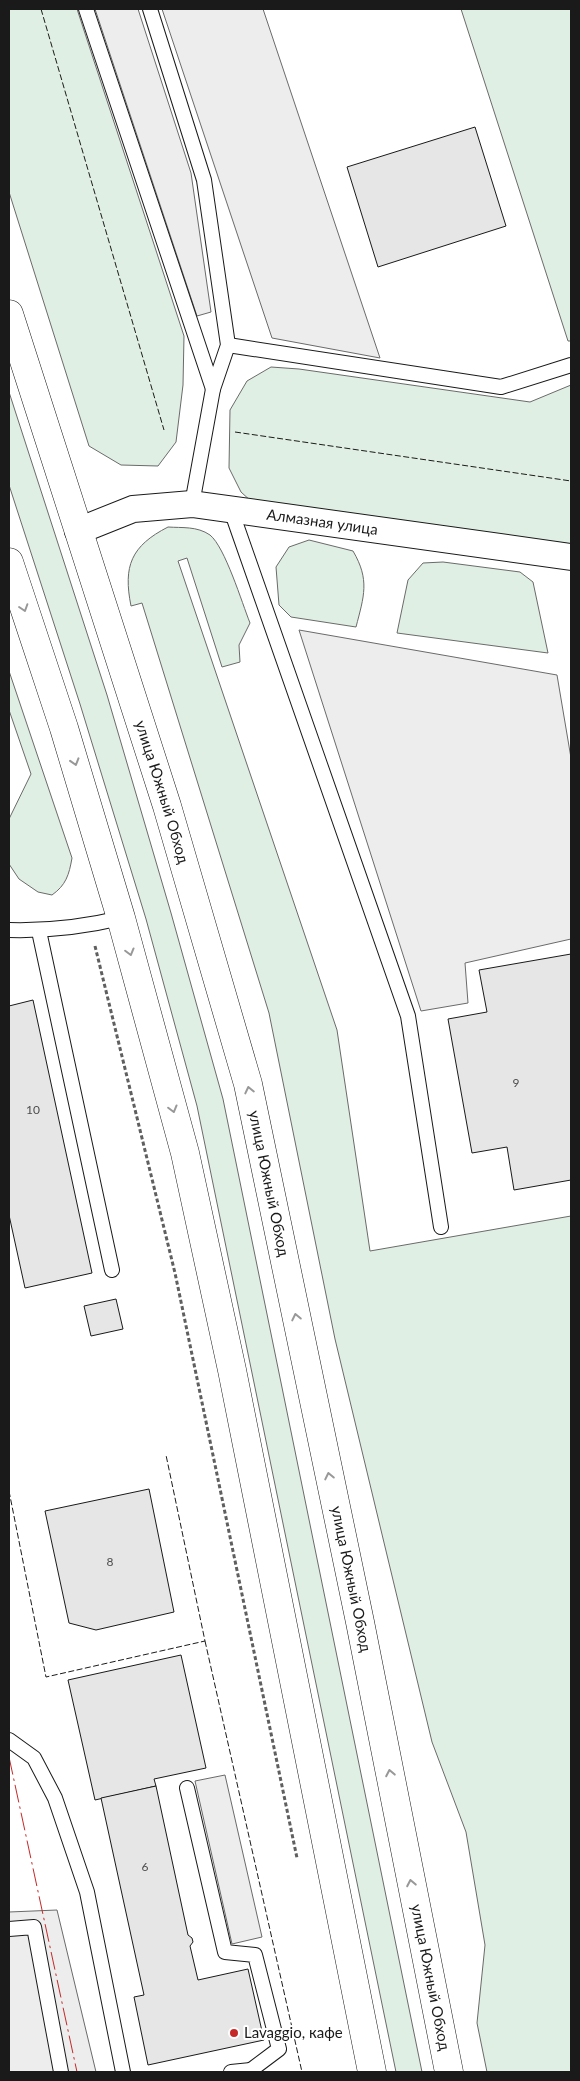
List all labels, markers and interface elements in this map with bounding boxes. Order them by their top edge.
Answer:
street label: Алмазная улица [266,505,379,538]
one-way arrow [18,603,28,612]
street label: улица Южный Обход [132,718,193,866]
one-way arrow [69,758,79,766]
one-way arrow [125,947,135,955]
house number: 9 [513,1075,520,1090]
one-way arrow [244,1085,255,1094]
house number: 10 [26,1102,40,1117]
one-way arrow [167,1104,177,1112]
street label: улица Южный Обход [246,1109,294,1258]
one-way arrow [291,1313,302,1322]
one-way arrow [324,1472,335,1481]
street label: улица Южный Обход [328,1504,376,1654]
house number: 8 [107,1554,114,1569]
one-way arrow [385,1768,395,1777]
house number: 6 [142,1859,149,1874]
one-way arrow [407,1879,417,1888]
street label: улица Южный Обход [408,1902,455,2052]
place label: Lavaggio, кафе [244,2023,343,2041]
marker: Lavaggio, кафе [228,2027,240,2039]

